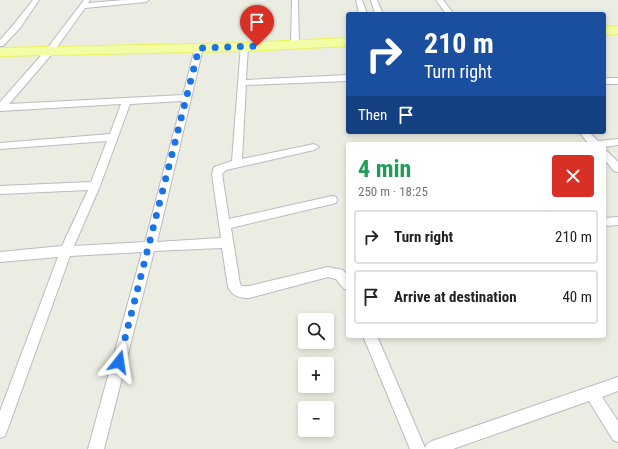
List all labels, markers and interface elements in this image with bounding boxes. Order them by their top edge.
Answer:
pin [240,5,274,46]
icon: arrive [246,11,268,33]
text: 210 m [424,27,494,60]
icon: right [358,28,410,80]
text: Turn right [424,61,492,82]
icon: arrive [395,104,417,126]
text: Then [358,106,387,124]
text: 4 min [358,155,411,183]
button: close [552,155,594,197]
text: 250 m · 18:25 [358,184,428,199]
icon: right [360,226,382,248]
text: Turn right [394,228,453,246]
text: 210 m [555,228,592,246]
icon: arrive [360,286,382,308]
text: Arrive at destination [394,288,517,306]
text: 40 m [562,288,592,306]
map controls [298,313,334,437]
button: search [298,313,334,349]
position arrow [98,341,140,383]
button: + [298,357,334,393]
button: − [298,401,334,437]

